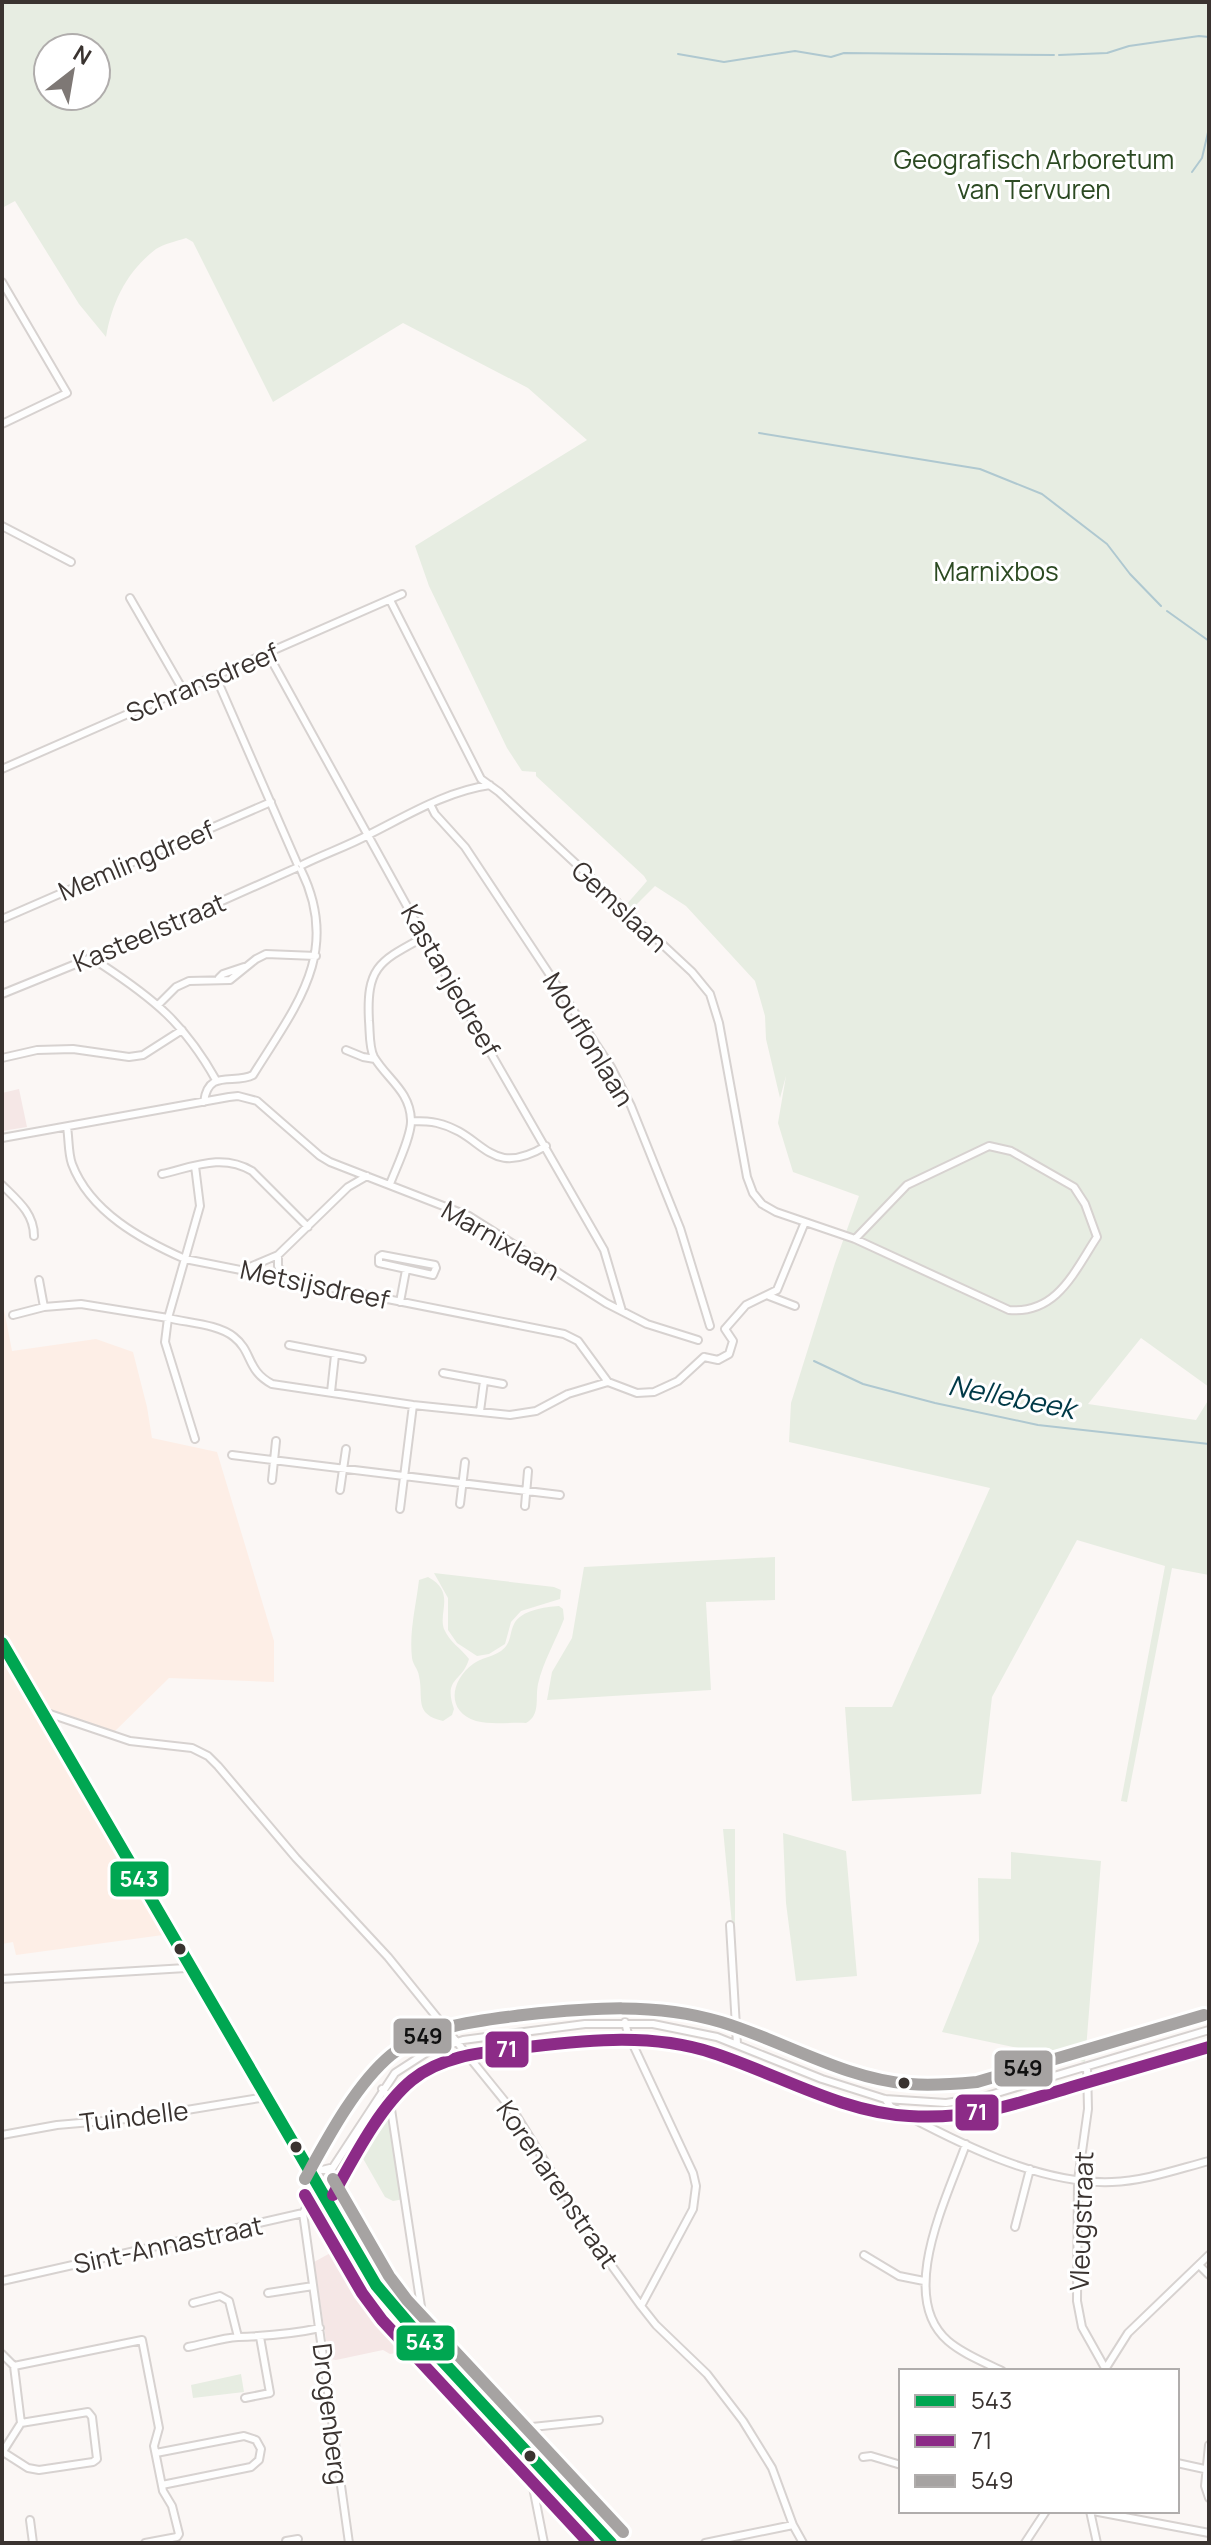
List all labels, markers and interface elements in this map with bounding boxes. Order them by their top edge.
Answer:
north arrow [32,32,112,112]
text: N [68,38,97,72]
park label: Geografisch Arboretum van Tervuren [894,141,1174,207]
park label: Marnixbos [933,553,1059,589]
street label: Schransdreef [120,634,284,730]
street label: Memlingdreef [53,811,219,909]
street label: Gemslaan [564,852,676,960]
street label: Kasteelstraat [67,884,231,980]
street label: Kastanjedreef [393,898,509,1062]
street label: Mouflonlaan [535,965,643,1113]
street label: Marnixlaan [435,1192,567,1288]
street label: Metsijsdreef [237,1251,393,1317]
water label: Nellebeek [945,1365,1083,1428]
line badge: 543 [109,1860,170,1898]
text: 543 [119,1864,159,1894]
unlabelled marker [172,1941,188,1957]
line badge: 549 [392,2017,453,2055]
text: 549 [403,2021,443,2051]
line badge: 71 [484,2030,530,2069]
text: 71 [496,2034,518,2064]
line badge: 549 [993,2049,1054,2088]
text: 549 [1003,2053,1043,2083]
unlabelled marker [896,2075,912,2091]
street label: Tuindelle [78,2091,190,2141]
street label: Korenarenstraat [489,2093,627,2275]
line badge: 71 [954,2093,1000,2132]
text: 71 [966,2097,988,2127]
unlabelled marker [288,2139,304,2155]
street label: Vleugstraat [1061,2151,1101,2291]
street label: Sint-Annastraat [70,2206,266,2282]
line badge: 543 [395,2324,456,2362]
text: 543 [405,2327,445,2357]
street label: Drogenberg [304,2341,358,2487]
legend [899,2369,1179,2513]
text: 543 [971,2383,1012,2416]
text: 71 [971,2423,992,2456]
unlabelled marker [522,2448,538,2464]
text: 549 [971,2463,1014,2496]

